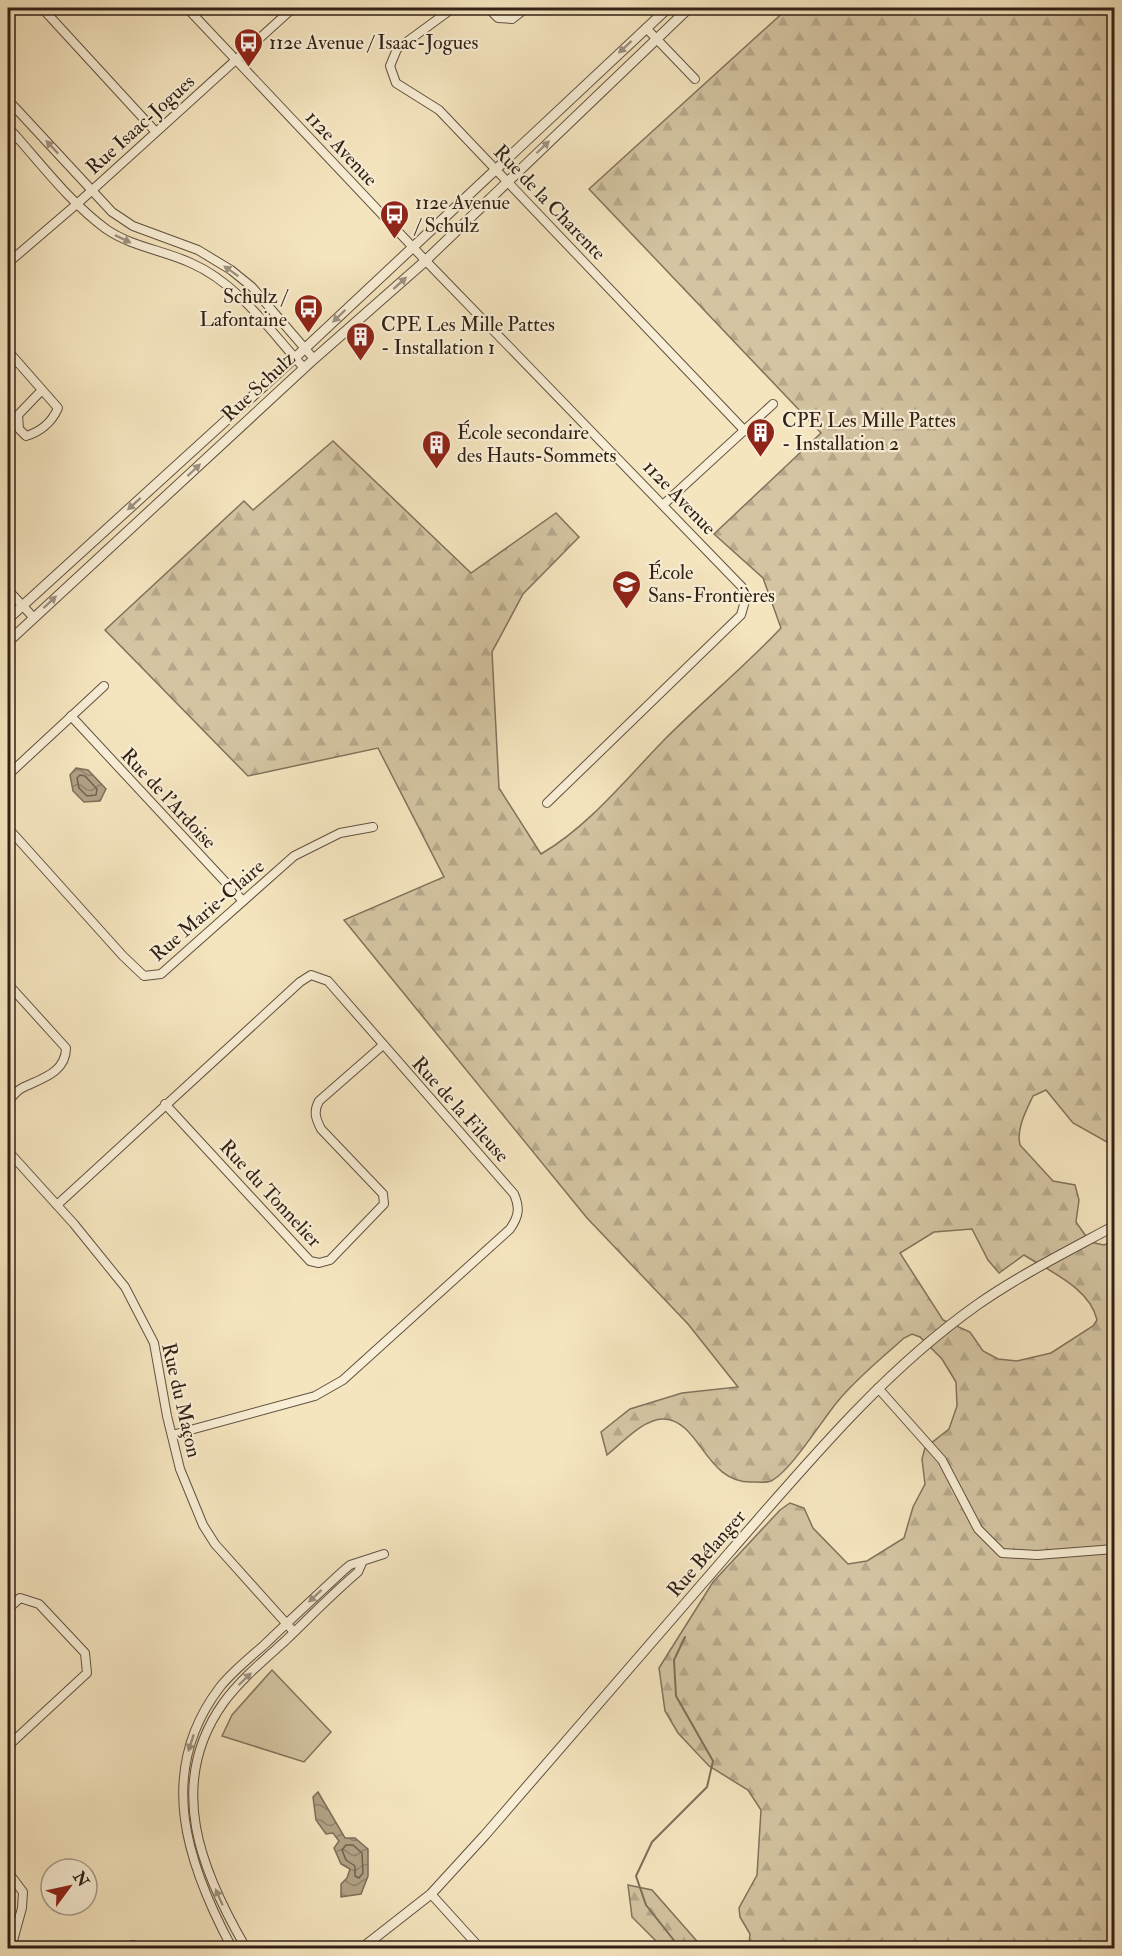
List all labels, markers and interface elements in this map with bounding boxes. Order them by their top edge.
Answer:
bus stop icon: 112e Avenue / Isaac-Jogues [232,26,264,68]
place label: 112e Avenue / Isaac-Jogues [269,30,478,55]
one-way arrow [618,40,633,54]
street label: Rue Isaac-Jogues [81,69,200,180]
street label: 112e Avenue [300,105,383,192]
street label: Rue de la Charente [488,139,611,265]
one-way arrow [45,140,59,155]
one-way arrow [536,140,551,154]
place label: 112e Avenue / Schulz [413,190,510,238]
bus stop icon: 112e Avenue / Schulz [378,198,410,240]
one-way arrow [115,234,132,243]
one-way arrow [223,266,239,277]
one-way arrow [393,276,408,290]
place label: Schulz / Lafontaine [199,284,289,332]
bus stop icon: Schulz / Lafontaine [292,292,324,334]
one-way arrow [333,308,347,322]
place label: CPE Les Mille Pattes - Installation 1 [381,312,555,360]
building icon: CPE Les Mille Pattes - Installation 1 [344,320,376,362]
street label: Rue Schulz [216,346,301,427]
place label: CPE Les Mille Pattes - Installation 2 [782,408,956,456]
building icon: CPE Les Mille Pattes - Installation 2 [745,416,777,458]
place label: École secondaire des Hauts-Sommets [457,419,617,468]
building icon: École secondaire des Hauts-Sommets [420,428,452,470]
street label: 112e Avenue [638,455,722,540]
one-way arrow [186,463,201,477]
one-way arrow [126,497,141,511]
place label: École Sans-Frontières [648,559,775,608]
school or university icon: École Sans-Frontières [611,568,643,610]
one-way arrow [43,595,58,609]
street label: Rue de l'Ardoise [116,743,222,854]
street label: Rue Marie-Claire [145,854,270,967]
street label: Rue de la Fileuse [407,1051,515,1167]
street label: Rue du Tonnelier [214,1134,327,1253]
street label: Rue du Maçon [156,1340,207,1460]
street label: Rue Bélanger [662,1504,752,1602]
one-way arrow [308,1589,323,1603]
one-way arrow [237,1672,251,1686]
one-way arrow [186,1734,195,1752]
north arrow [39,1857,99,1917]
text: N [68,1867,93,1891]
one-way arrow [215,1888,224,1905]

